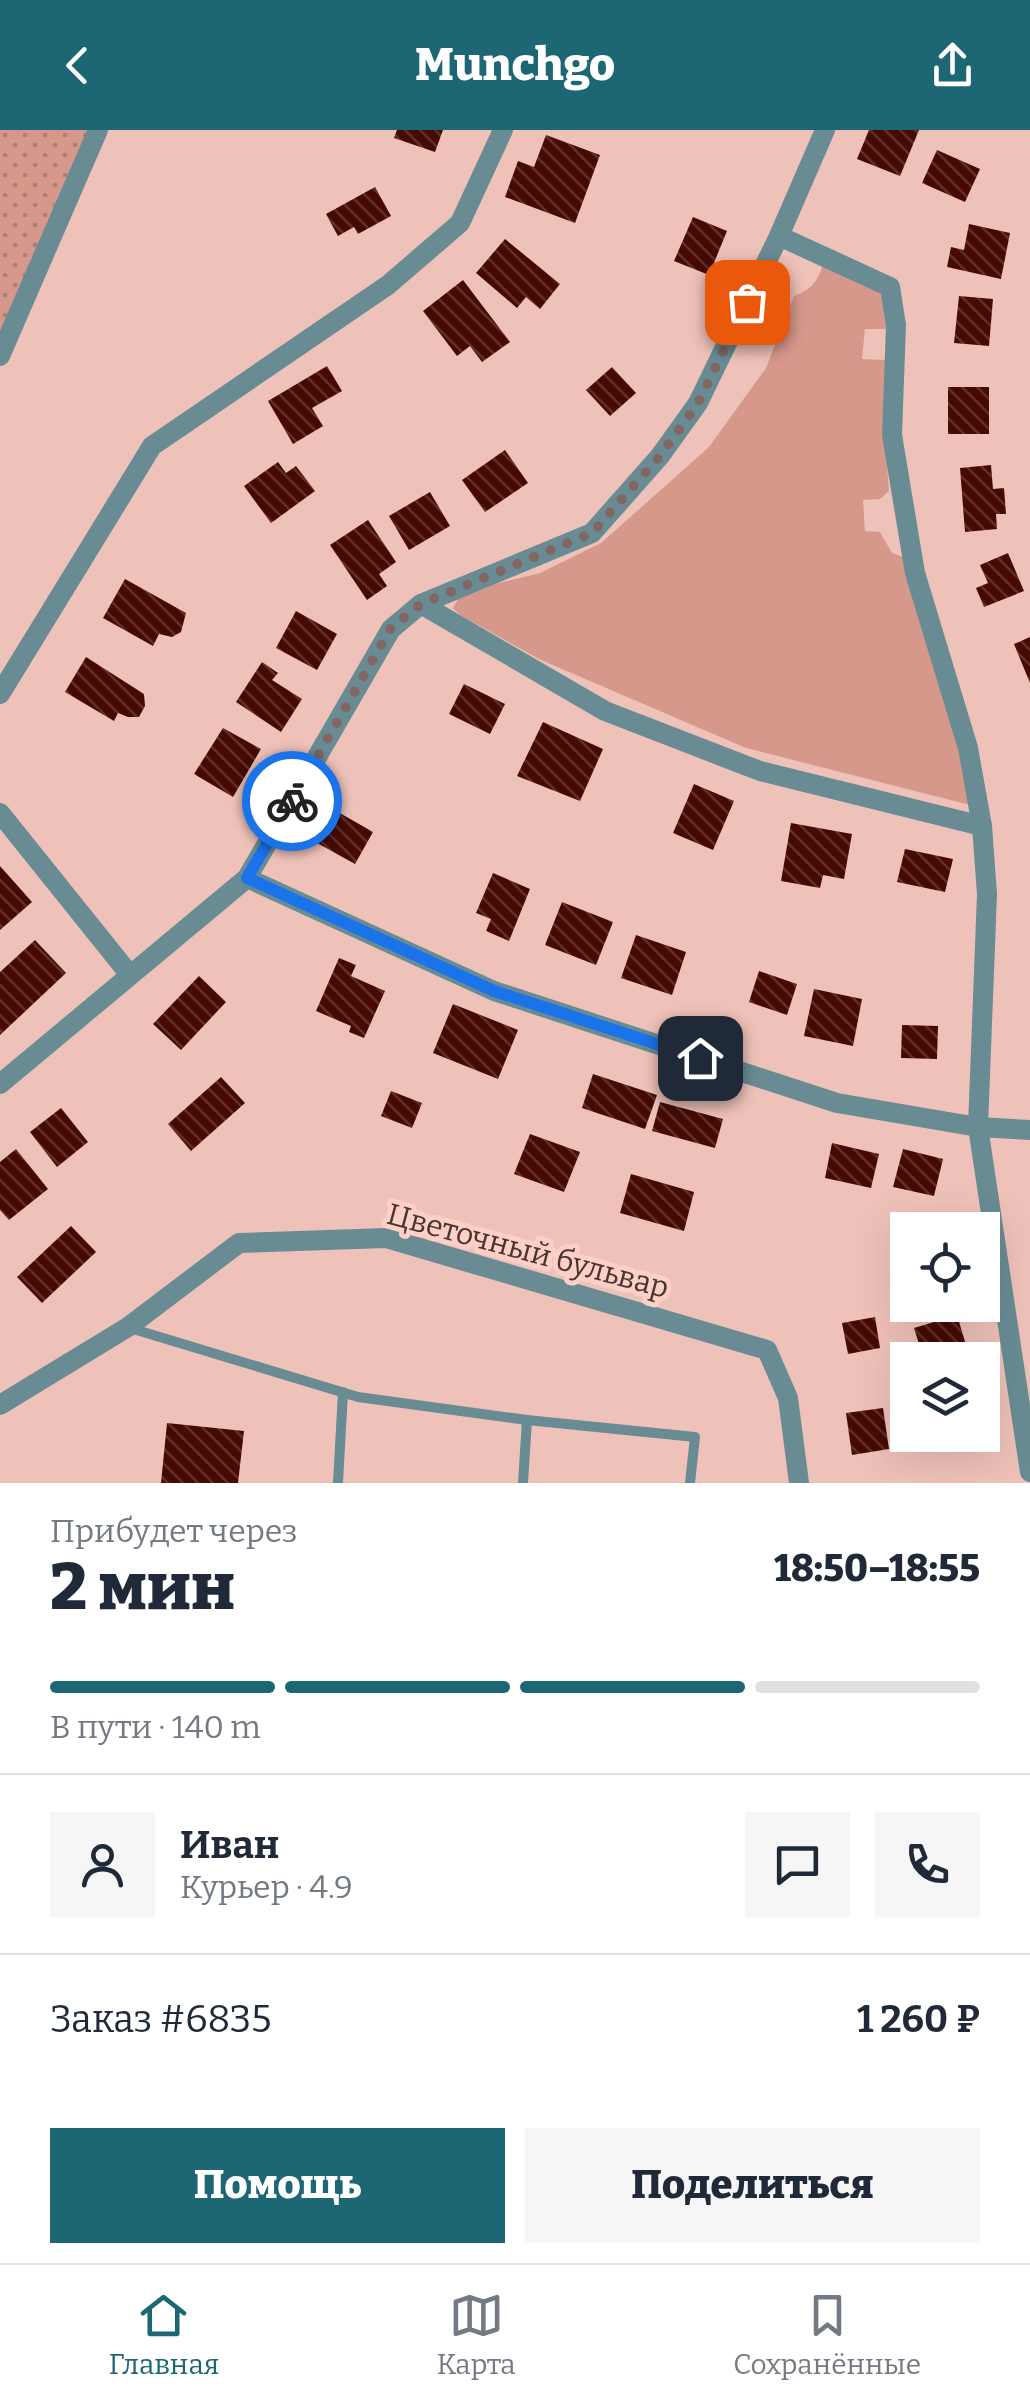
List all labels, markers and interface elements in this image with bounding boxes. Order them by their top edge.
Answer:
icon: back [50,38,105,93]
text: Munchgo [415,38,615,92]
icon: share [925,38,980,93]
pin [705,260,790,345]
icon: bag [720,275,775,330]
courier [242,751,342,851]
icon: bike [265,774,320,829]
pin [658,1016,743,1101]
icon: home [673,1031,728,1086]
street label: Цветочный бульвар [383,1196,673,1306]
map controls [890,1212,1000,1452]
button: locate [890,1212,1000,1322]
button: layers [890,1342,1000,1452]
text: Прибудет через [50,1512,297,1550]
text: 18:50–18:55 [774,1545,980,1591]
text: 2 мин [50,1548,235,1626]
text: В пути · 140 m [50,1708,261,1746]
button: person [50,1812,155,1917]
button: chat [745,1812,850,1917]
button: phone [875,1812,980,1917]
text: Иван [180,1822,279,1868]
text: Курьер · 4.9 [180,1868,353,1906]
text: Заказ #6835 [50,1996,272,2042]
text: 1 260 ₽ [857,1996,980,2042]
button: Помощь [50,2128,505,2243]
button: Поделиться [525,2128,980,2243]
tab: Главная [109,2288,219,2381]
tab: Карта [437,2288,516,2381]
tab: Сохранённые [733,2288,921,2381]

